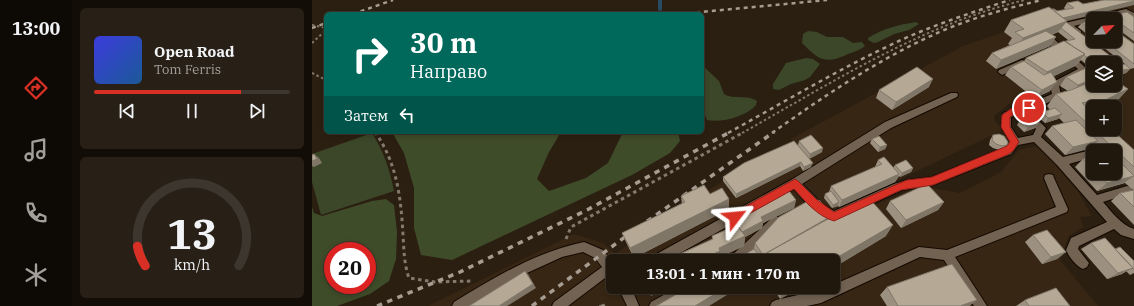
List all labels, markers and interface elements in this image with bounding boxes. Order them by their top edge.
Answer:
north arrow [1086,12,1122,48]
map controls [1086,12,1122,180]
text: 13:00 [12,17,60,40]
text: 30 m [410,24,477,61]
icon: right [344,28,396,80]
text: Open Road [154,42,234,61]
button: layers [1086,56,1122,92]
text: Направо [410,60,487,83]
text: Tom Ferris [154,61,221,78]
icon: directions [22,74,50,102]
pin [1012,91,1046,125]
icon: arrive [1018,97,1040,119]
icon: previous [116,100,138,122]
icon: pause [181,100,203,122]
icon: next [246,100,268,122]
button: + [1086,100,1122,136]
icon: left [396,104,418,126]
text: Затем [344,106,388,125]
icon: music [22,136,50,164]
button: − [1086,144,1122,180]
position arrow [714,196,756,238]
icon: phone [22,199,50,227]
text: 13 [167,205,217,259]
speed limit sign: 20 [324,242,376,294]
text: km/h [174,254,210,273]
icon: climate [22,261,50,289]
text: 13:01 · 1 мин · 170 m [646,264,800,283]

